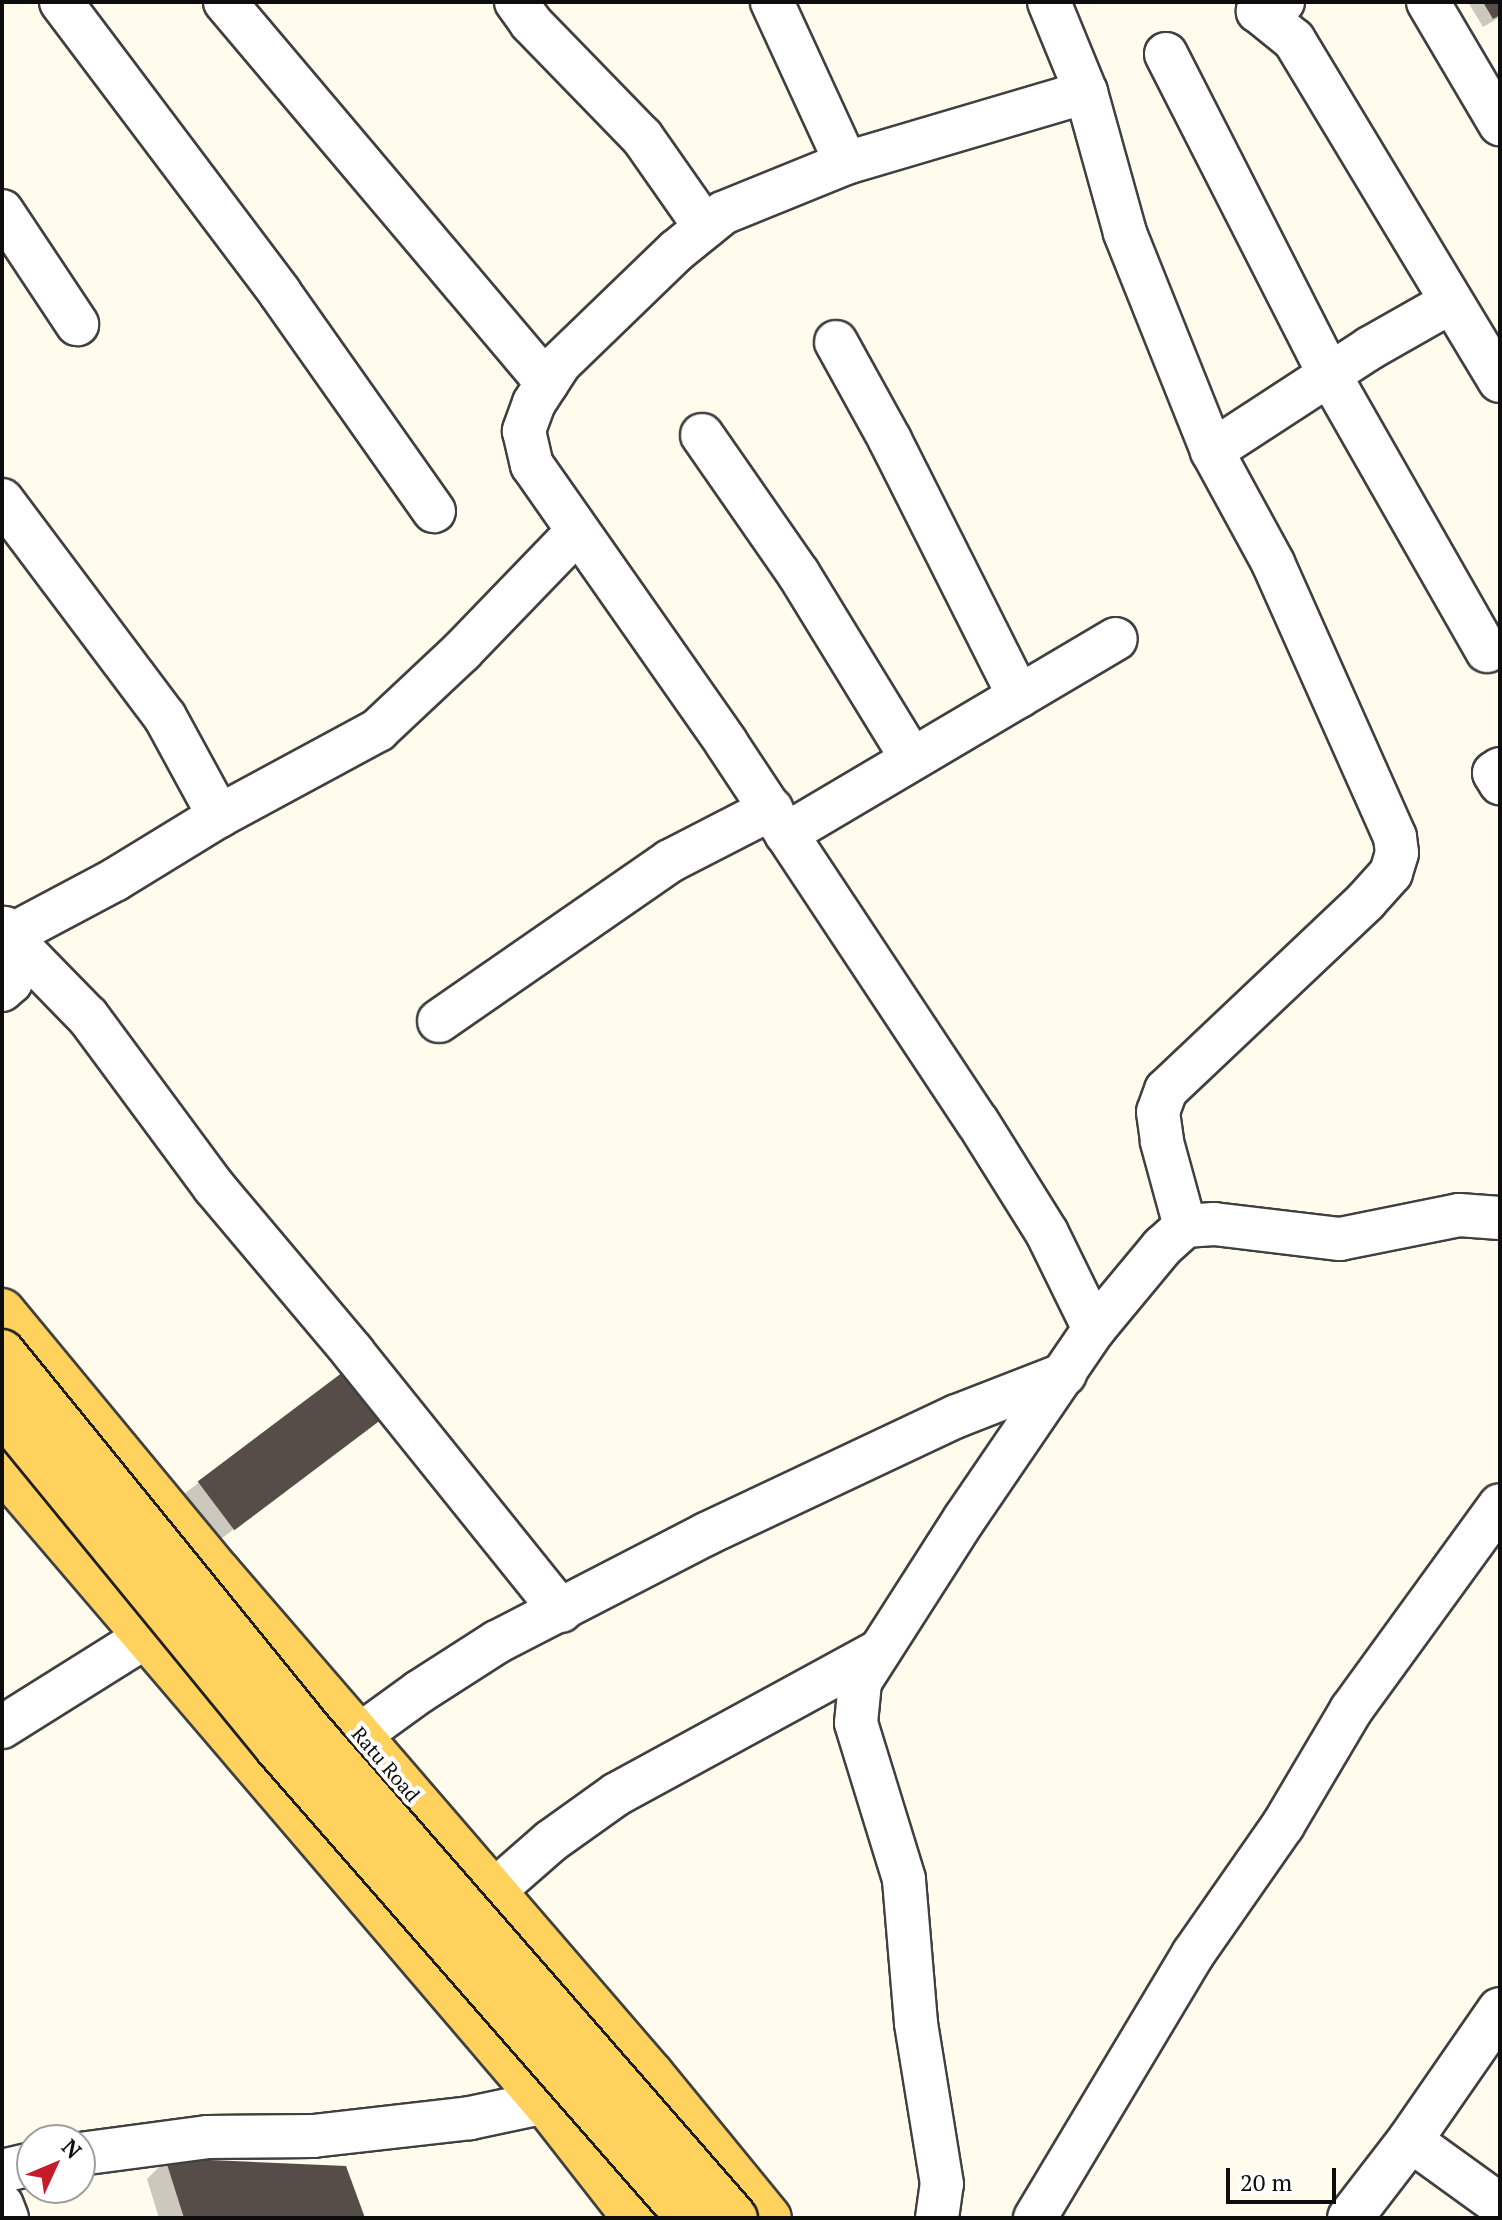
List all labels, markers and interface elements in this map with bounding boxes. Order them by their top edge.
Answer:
street label: Ratu Road [347,1722,425,1806]
north arrow [16,2124,96,2204]
text: N [56,2132,88,2164]
scale bar [1230,2152,1340,2202]
text: 20 m [1240,2166,1292,2198]

